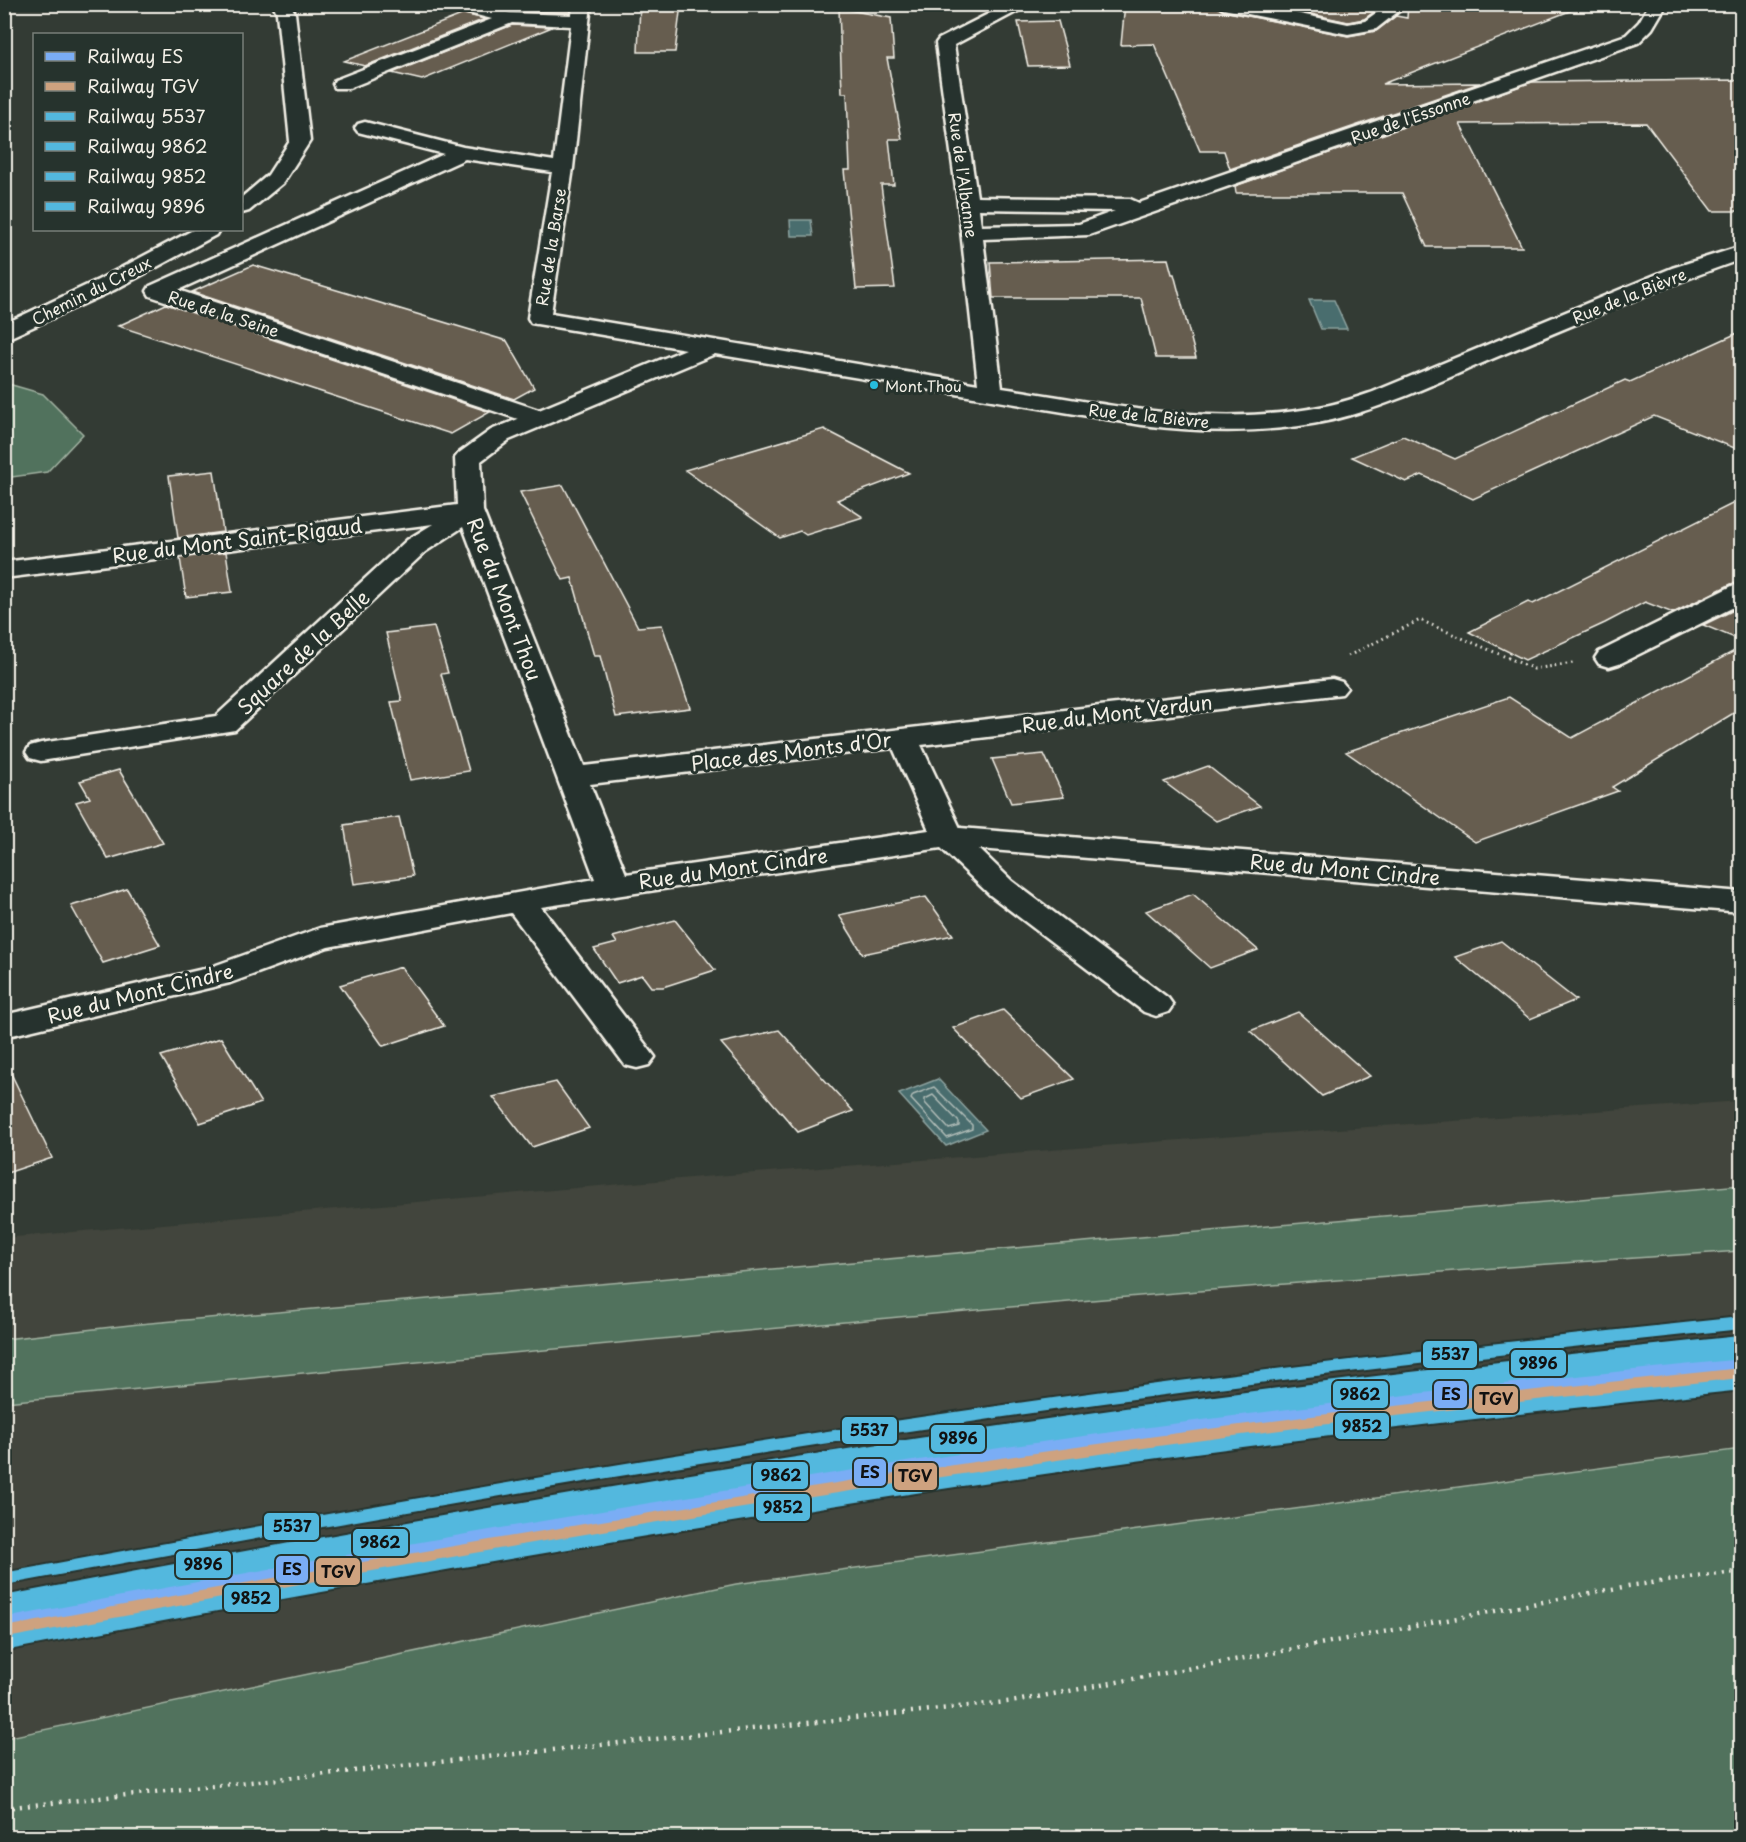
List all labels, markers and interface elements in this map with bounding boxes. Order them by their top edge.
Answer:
legend [33,33,243,231]
text: Railway ES [87,42,184,69]
text: Railway TGV [87,72,200,99]
street label: Rue de l'Essonne [1347,85,1473,149]
text: Railway 5537 [87,102,206,129]
street label: Rue de l'Albanne [943,111,985,240]
text: Railway 9862 [87,132,208,159]
text: Railway 9852 [87,162,207,189]
street label: Rue de la Barse [529,186,571,308]
text: Railway 9896 [87,192,205,219]
street label: Chemin du Creux [27,250,155,330]
street label: Rue de la Bièvre [1568,261,1690,329]
street label: Rue de la Seine [165,284,283,342]
place label: Mont Thou [885,374,962,397]
marker: Mont Thou [868,379,880,391]
street label: Rue de la Bièvre [1088,397,1210,433]
street label: Rue du Mont Saint-Rigaud [110,510,364,570]
street label: Rue du Mont Thou [460,513,550,685]
street label: Square de la Belle [230,582,376,722]
street label: Rue du Mont Verdun [1020,686,1214,740]
street label: Place des Monts d'Or [689,724,893,778]
street label: Rue du Mont Cindre [636,840,830,896]
street label: Rue du Mont Cindre [1249,846,1441,892]
street label: Rue du Mont Cindre [44,955,236,1031]
line badge: 5537 [1422,1340,1478,1369]
text: 5537 [1431,1341,1470,1365]
line badge: 9896 [1510,1349,1567,1377]
text: 9896 [1518,1350,1558,1374]
line badge: 9862 [1332,1380,1389,1409]
line badge: ES [1433,1380,1468,1409]
text: 9862 [1340,1381,1380,1405]
text: ES [1441,1381,1461,1405]
line badge: TGV [1473,1385,1519,1414]
text: TGV [1479,1386,1514,1410]
line badge: 9852 [1334,1412,1390,1440]
text: 9852 [1342,1413,1382,1437]
line badge: 5537 [841,1416,898,1445]
text: 5537 [850,1417,889,1441]
line badge: 9896 [930,1424,986,1453]
text: 9896 [938,1425,978,1449]
line badge: ES [853,1458,887,1487]
text: ES [860,1459,880,1483]
line badge: 9862 [752,1461,809,1490]
text: 9862 [761,1462,801,1486]
line badge: TGV [893,1462,938,1491]
text: TGV [898,1463,933,1487]
line badge: 9852 [755,1493,811,1522]
text: 9852 [763,1494,803,1518]
line badge: 5537 [263,1512,320,1541]
text: 5537 [273,1513,312,1537]
line badge: 9862 [352,1528,409,1557]
text: 9862 [360,1529,400,1553]
line badge: 9896 [175,1550,232,1579]
text: 9896 [183,1551,223,1575]
line badge: ES [275,1555,309,1584]
text: ES [282,1556,302,1580]
line badge: TGV [315,1557,361,1586]
text: TGV [321,1559,356,1583]
line badge: 9852 [223,1584,280,1613]
text: 9852 [231,1585,271,1609]

